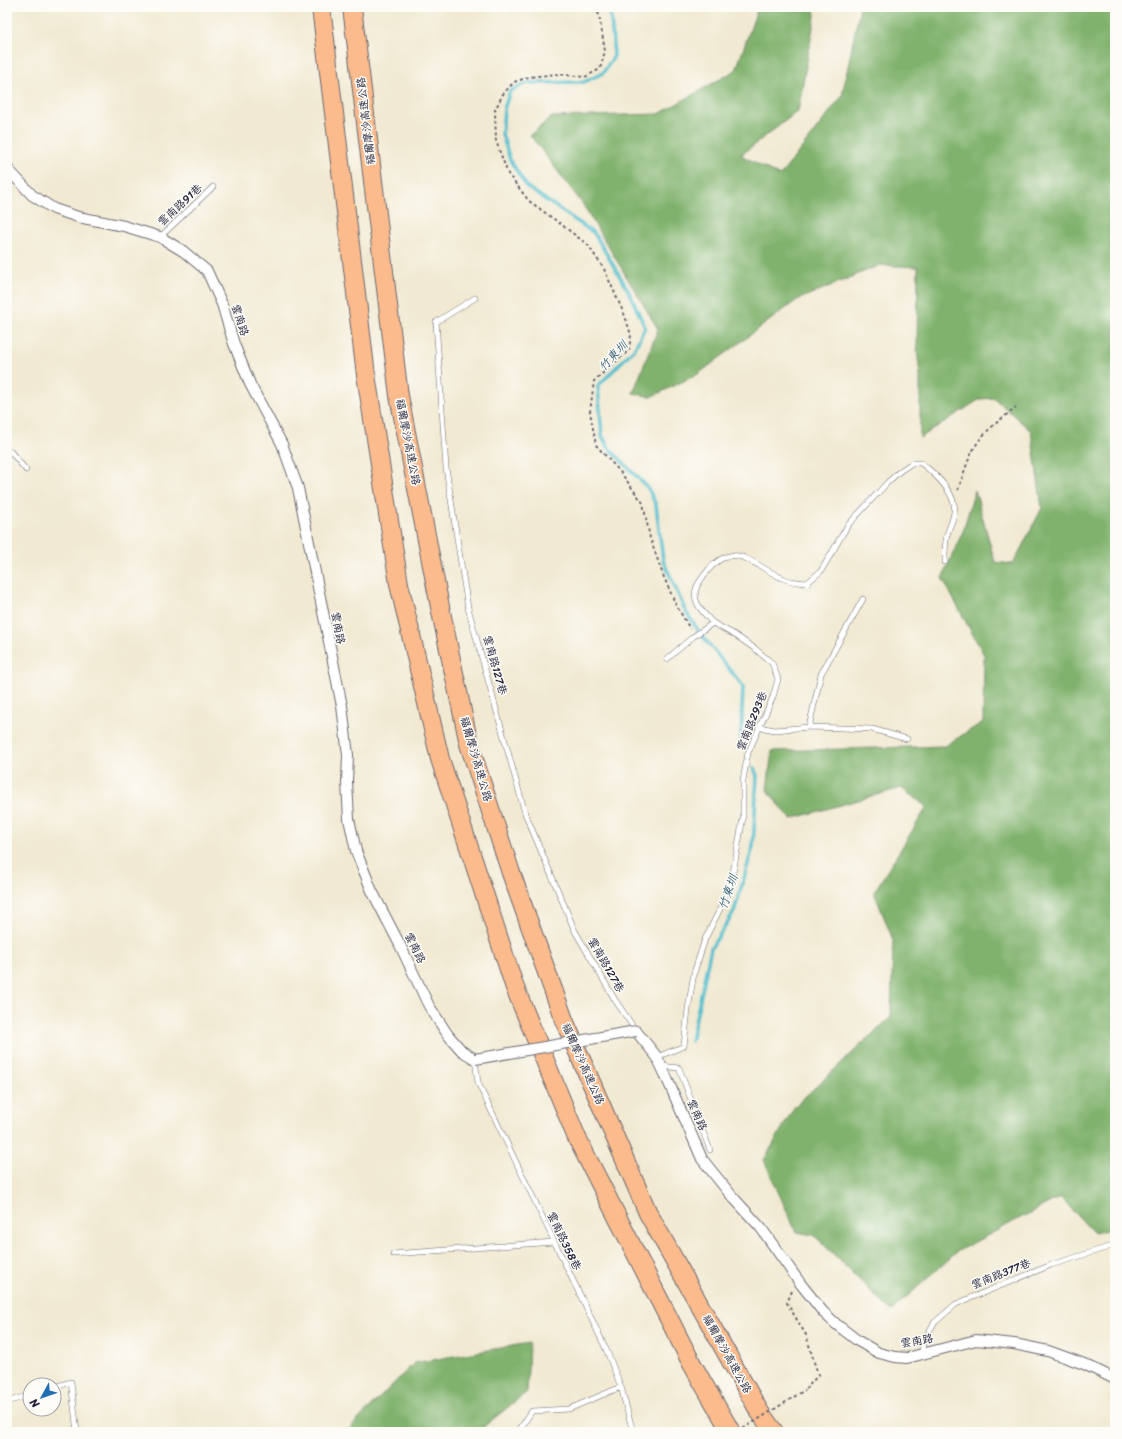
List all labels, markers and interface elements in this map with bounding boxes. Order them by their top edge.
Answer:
street label: 福爾摩沙高速公路 [351,76,381,166]
street label: 雲南路91巷 [153,179,207,231]
street label: 雲南路 [226,301,254,339]
water label: 竹東圳 [593,334,635,377]
street label: 福爾摩沙高速公路 [390,397,426,487]
street label: 雲南路 [326,610,350,646]
street label: 雲南路127巷 [477,633,513,697]
street label: 雲南路293巷 [731,688,773,754]
street label: 福爾摩沙高速公路 [455,714,497,804]
water label: 竹東圳 [712,870,745,913]
street label: 雲南路 [399,929,431,967]
street label: 雲南路127巷 [582,934,630,996]
street label: 福爾摩沙高速公路 [556,1020,610,1108]
street label: 雲南路 [682,1096,712,1134]
street label: 雲南路358巷 [542,1208,586,1274]
street label: 雲南路377巷 [968,1253,1034,1295]
street label: 福爾摩沙高速公路 [697,1311,757,1397]
street label: 雲南路 [899,1329,935,1353]
north arrow [22,1377,62,1417]
text: N [25,1394,45,1413]

